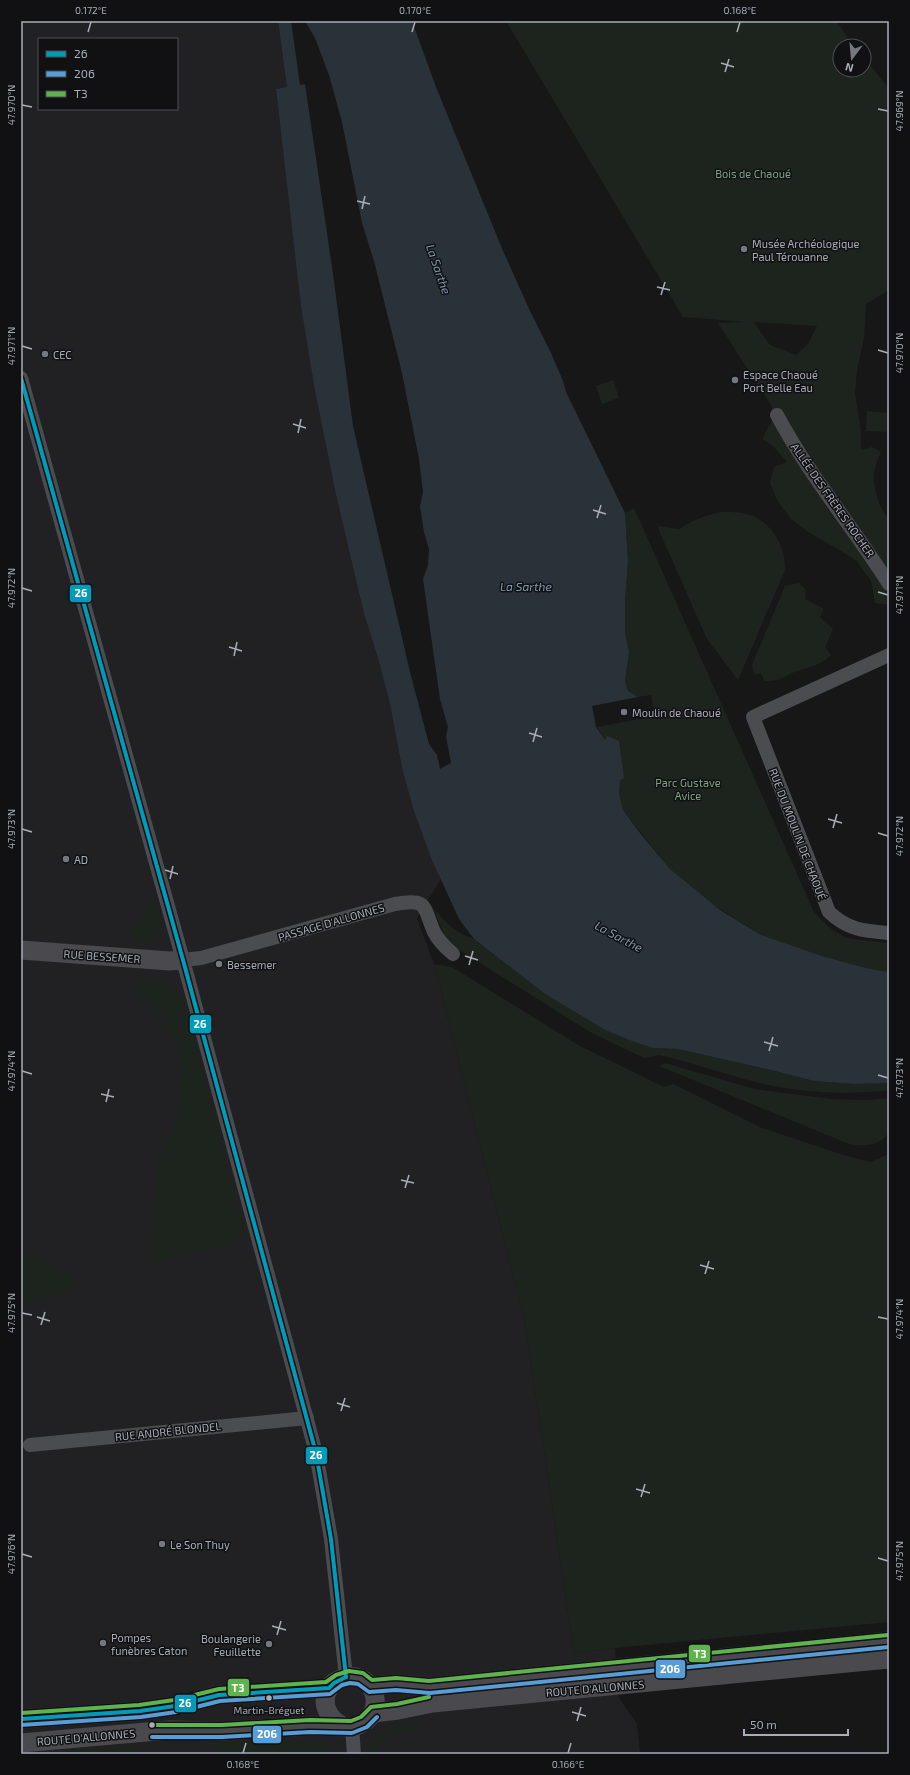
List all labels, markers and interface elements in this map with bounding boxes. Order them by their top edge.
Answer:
text: 0.172°E [75,4,107,16]
text: 0.170°E [399,4,432,16]
text: 0.168°E [724,4,757,16]
legend [38,38,178,110]
north arrow [832,38,872,78]
text: 26 [74,46,88,60]
text: N [843,61,855,75]
text: 206 [74,66,95,80]
text: 47.970°N [5,85,17,125]
text: T3 [74,86,88,100]
text: 47.969°N [893,91,905,131]
park label: Bois de Chaoué [715,167,791,180]
place label: Musée Archéologique Paul Térouanne [752,237,859,263]
water label: La Sarthe [424,242,454,296]
marker: Musée Archéologique Paul Térouanne [739,244,749,254]
text: 47.971°N [5,327,17,365]
text: 47.970°N [893,333,905,373]
place label: CEC [53,348,72,361]
marker: CEC [40,349,50,359]
place label: Espace Chaoué Port Belle Eau [743,368,818,394]
marker: Espace Chaoué Port Belle Eau [730,375,740,385]
street label: ALLÉE DES FRÈRES ROCHER [789,440,878,560]
text: 47.972°N [5,568,17,608]
text: 47.971°N [893,576,905,614]
water label: La Sarthe [500,579,553,593]
line badge: 26 [69,584,92,603]
text: 26 [75,586,88,599]
place label: Moulin de Chaoué [632,706,721,719]
marker: Moulin de Chaoué [619,707,629,717]
street label: RUE DU MOULIN DE CHAOUÉ [767,766,829,902]
park label: Parc Gustave Avice [655,776,721,802]
text: 47.973°N [5,809,17,849]
text: 47.972°N [893,816,905,856]
place label: AD [74,853,88,866]
marker: AD [61,854,71,864]
street label: PASSAGE D'ALLONNES [276,901,386,943]
water label: La Sarthe [593,918,646,955]
street label: RUE BESSEMER [63,947,141,965]
place label: Bessemer [227,958,277,971]
marker: Bessemer [214,959,224,969]
line badge: 26 [189,1014,212,1034]
text: 26 [194,1017,207,1030]
text: 47.974°N [5,1051,17,1091]
text: 47.973°N [893,1058,905,1098]
text: 47.975°N [5,1293,17,1333]
text: 47.974°N [893,1299,905,1339]
street label: RUE ANDRÉ BLONDEL [114,1419,222,1443]
line badge: 26 [305,1446,328,1465]
text: 26 [310,1448,323,1461]
text: 47.976°N [5,1534,17,1574]
place label: Le Son Thuy [170,1538,230,1551]
marker: Le Son Thuy [157,1539,167,1549]
text: 47.975°N [893,1541,905,1581]
place label: Pompes funèbres Caton [111,1631,187,1657]
place label: Boulangerie Feuillette [201,1632,261,1658]
marker: Pompes funèbres Caton [98,1638,108,1648]
marker: Boulangerie Feuillette [264,1639,274,1649]
line badge: T3 [688,1644,711,1663]
text: T3 [694,1647,706,1660]
line badge: 206 [655,1659,686,1679]
text: 206 [660,1662,680,1675]
street label: ROUTE D'ALLONNES [545,1677,645,1699]
line badge: T3 [227,1678,250,1697]
text: T3 [232,1681,244,1694]
marker: Martin-Bréguet [264,1693,274,1703]
line badge: 26 [174,1694,197,1713]
text: 26 [179,1696,192,1709]
place label: Martin-Bréguet [234,1704,305,1716]
scale bar [744,1711,848,1737]
text: 50 m [750,1717,777,1731]
unlabelled marker [147,1720,157,1730]
line badge: 206 [252,1725,282,1744]
street label: ROUTE D'ALLONNES [36,1726,136,1748]
text: 206 [257,1727,277,1740]
text: 0.168°E [227,1758,260,1770]
text: 0.166°E [552,1758,585,1770]

